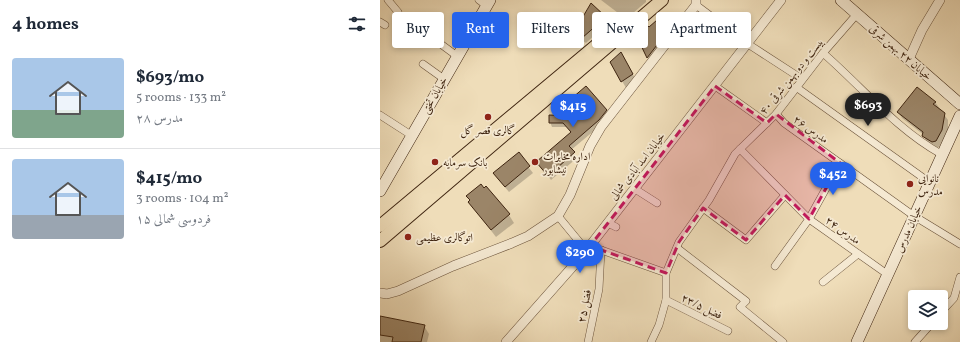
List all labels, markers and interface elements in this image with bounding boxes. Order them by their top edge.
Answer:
chip: Buy [392,12,444,48]
chip: Rent [452,12,509,48]
chip: Filters [517,12,584,48]
chip: New [592,12,648,48]
chip: Apartment [656,12,751,48]
text: 4 homes [12,13,79,36]
icon: filters [346,13,368,35]
street label: خیابان ۲۲ بهمن شرقی [866,22,934,84]
street label: بیست و دو بهمن شرقی ۴۰ [757,36,828,118]
text: $693/mo [136,66,204,89]
icon: home [44,74,92,122]
street label: خیابان تختی [419,74,452,117]
text: 5 rooms · 133 m² [136,89,226,107]
pin: $693 [844,93,892,127]
pin: $415 [549,94,597,128]
text: $693 [854,97,882,115]
text: $415 [560,98,586,116]
text: مدرس ۲۸ [136,110,183,128]
marker: گالری قصر گل [483,112,493,122]
street label: مدرس ۲۶ [790,113,831,148]
place label: گالری قصر گل [461,123,515,139]
street label: خیابان اسد آبادی شمالی [606,129,669,204]
place label: اداره مخابرات نیشابور [542,150,590,178]
place label: بانک سرمایه [443,156,487,171]
marker: بانک سرمایه [430,157,440,167]
marker: اداره مخابرات نیشابور [530,157,540,167]
pin: $452 [809,162,857,196]
text: $452 [819,166,847,184]
text: $415/mo [136,167,202,190]
place label: نانوایی مدرس [918,172,943,200]
icon: home [44,175,92,223]
marker: نانوایی مدرس [905,179,915,189]
text: 3 rooms · 104 m² [136,190,229,208]
street label: خیابان مدرس [892,204,926,256]
text: فردوسی شمالی ۱۵ [136,211,211,229]
street label: مدرس ۲۴ [822,214,863,249]
place label: اتوگالری عظیمی [416,230,473,246]
marker: اتوگالری عظیمی [403,232,413,242]
pin: $290 [556,240,604,274]
text: $290 [565,244,595,262]
street label: فضل ۲۵ [575,288,596,324]
map controls [908,290,948,330]
button: layers [908,290,948,330]
street label: فضل ۲۳/۵ [678,291,724,324]

